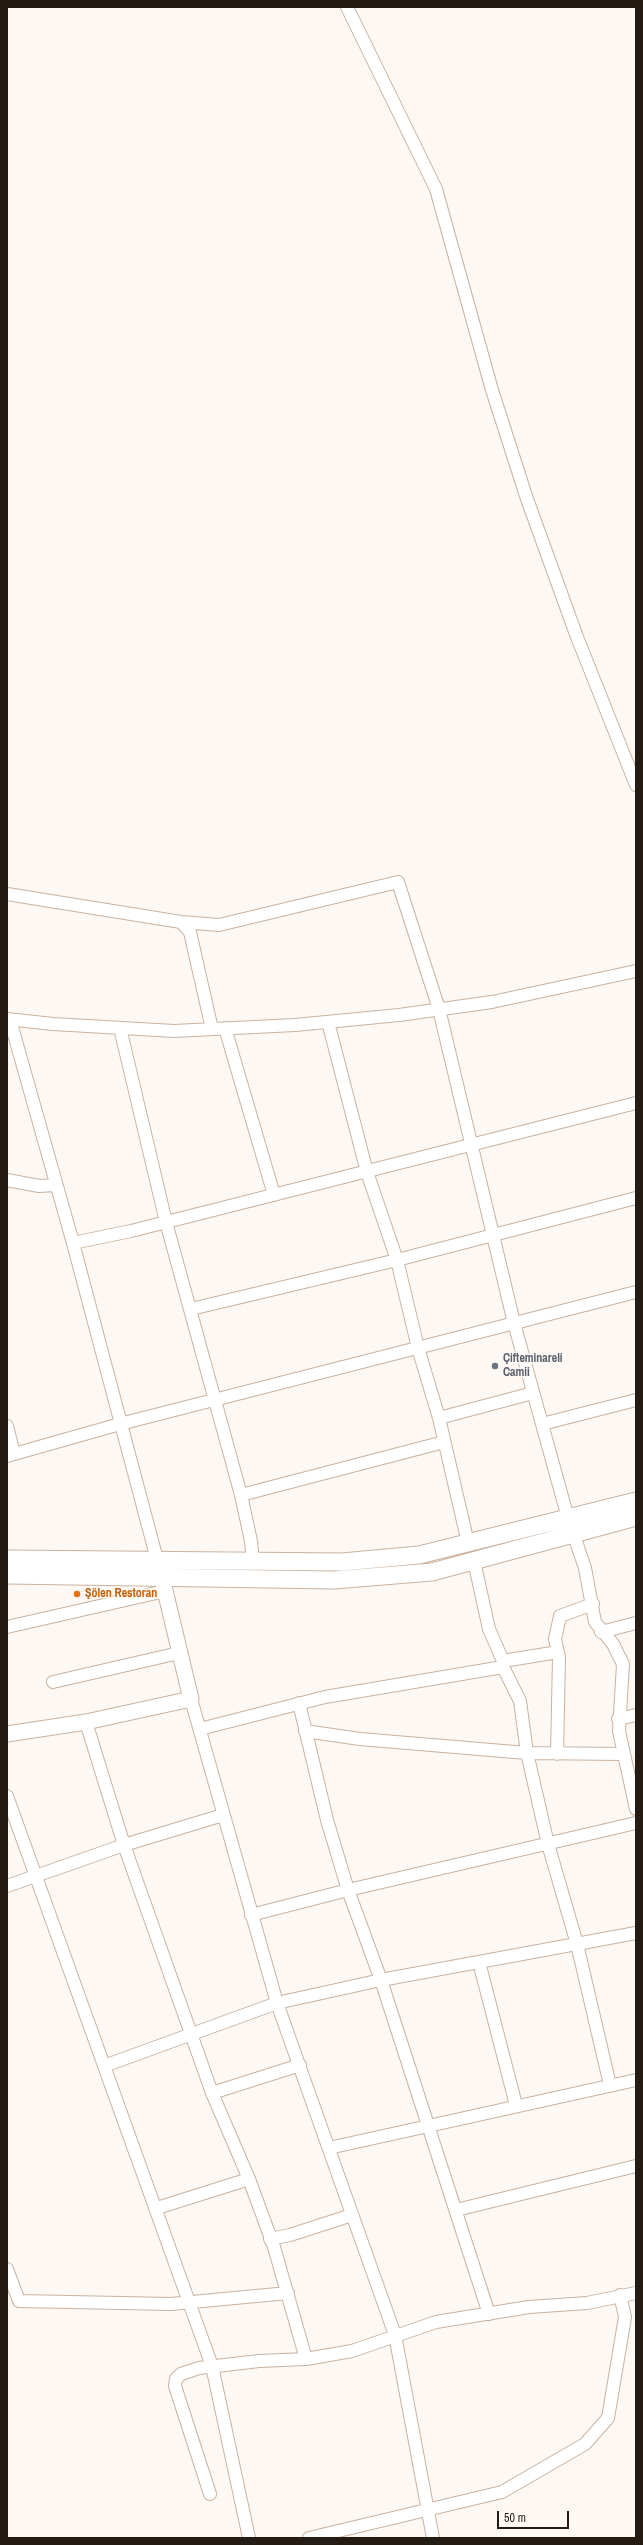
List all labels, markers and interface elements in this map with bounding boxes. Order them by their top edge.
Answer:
place label: Çifteminareli Camii [503,1352,563,1380]
marker: Çifteminareli Camii [490,1361,500,1371]
place label: Şölen Restoran [85,1587,157,1601]
marker: Şölen Restoran [72,1589,82,1599]
scale bar [499,2503,571,2529]
text: 50 m [504,2510,526,2526]

